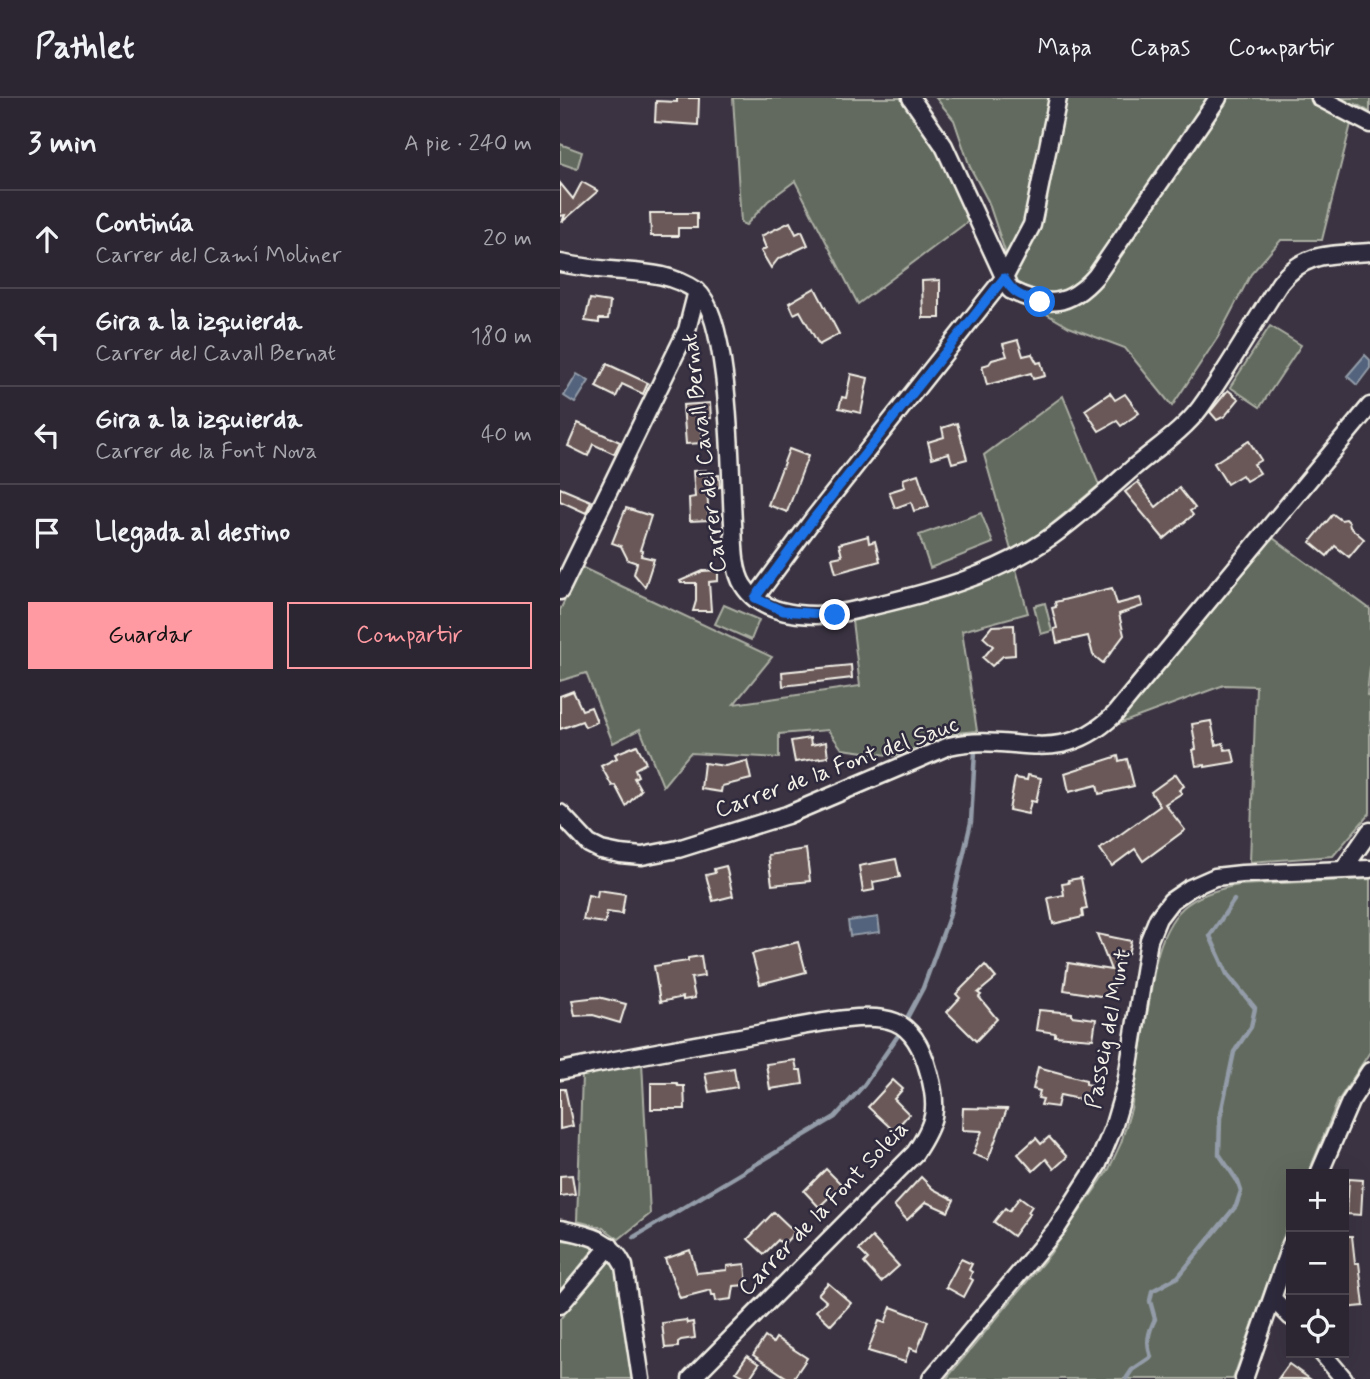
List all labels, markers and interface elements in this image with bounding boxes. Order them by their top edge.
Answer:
text: Pathlet [35,26,135,70]
text: Mapa [1037,33,1092,64]
text: Capas [1130,33,1190,64]
text: Compartir [1228,33,1335,64]
text: 3 min [28,124,97,163]
text: A pie · 240 m [404,129,532,159]
text: Continúa [95,207,194,241]
icon: ahead [28,220,66,258]
text: 20 m [483,224,532,254]
text: Carrer del Camí Moliner [95,241,341,271]
route start [1024,286,1055,317]
text: Gira a la izquierda [95,305,302,339]
icon: left [28,318,66,356]
text: 180 m [471,322,532,352]
street label: Carrer del Cavall Bernat [675,332,735,574]
text: Carrer del Cavall Bernat [95,339,336,369]
text: Gira a la izquierda [95,403,302,437]
icon: left [28,416,66,454]
text: 40 m [481,420,532,450]
text: Carrer de la Font Nova [95,437,317,467]
icon: arrive [28,514,66,552]
text: Llegada al destino [95,516,290,550]
route end [819,599,850,630]
button: Guardar [28,602,273,669]
button: Compartir [287,602,532,669]
street label: Carrer de la Font del Sauc [711,710,963,826]
street label: Passeig del Munt [1079,946,1139,1111]
street label: Carrer de la Font Soleia [732,1115,916,1303]
map controls [1286,1169,1349,1358]
button: + [1286,1169,1349,1232]
button: − [1286,1232,1349,1295]
button: locate [1286,1295,1349,1358]

